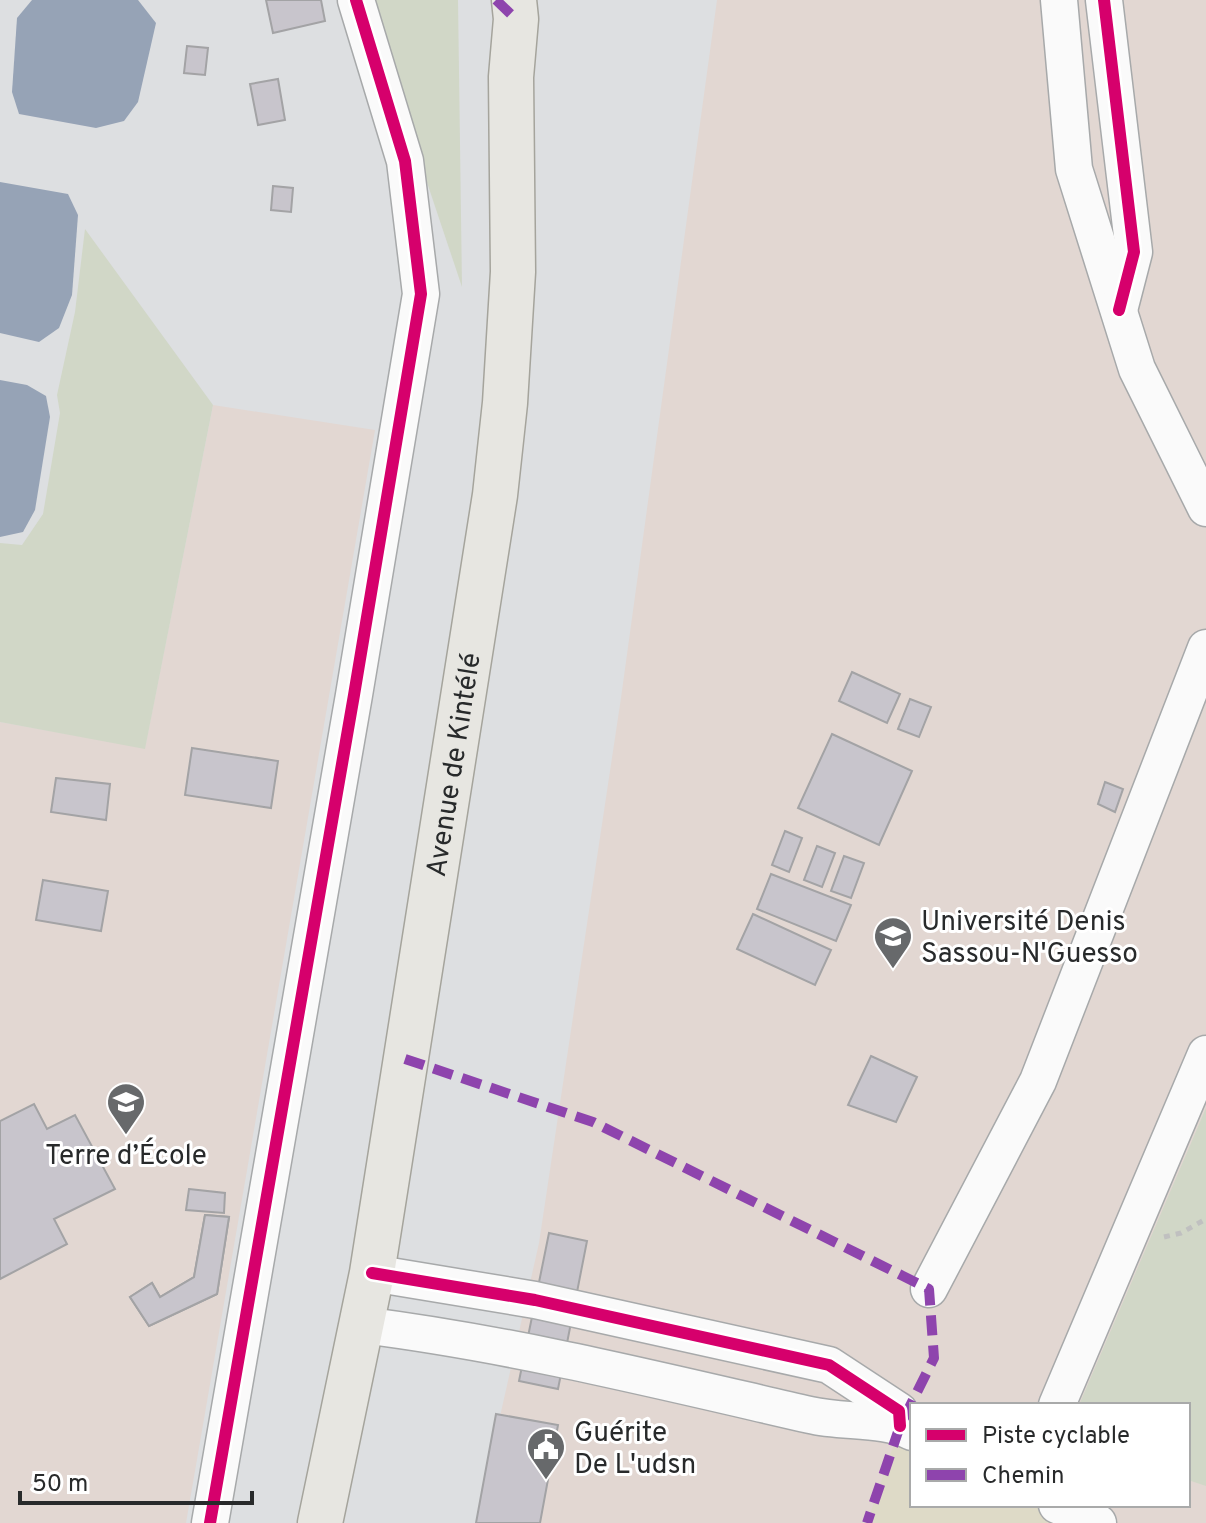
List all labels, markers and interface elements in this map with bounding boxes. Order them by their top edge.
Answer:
street label: Avenue de Kintélé [420,650,491,880]
place label: Université Denis Sassou-N'Guesso [921,905,1138,973]
school or university icon: Université Denis Sassou-N'Guesso [872,915,914,970]
school or university icon: Terre d’École [105,1081,147,1136]
place label: Terre d’École [45,1137,207,1175]
legend [910,1403,1190,1507]
place label: Guérite De L'udsn [574,1416,696,1484]
text: Piste cyclable [982,1422,1130,1452]
public building icon: Guérite De L'udsn [525,1426,567,1481]
scale bar [20,1455,252,1505]
text: Chemin [982,1462,1065,1492]
text: 50 m [32,1470,88,1500]

